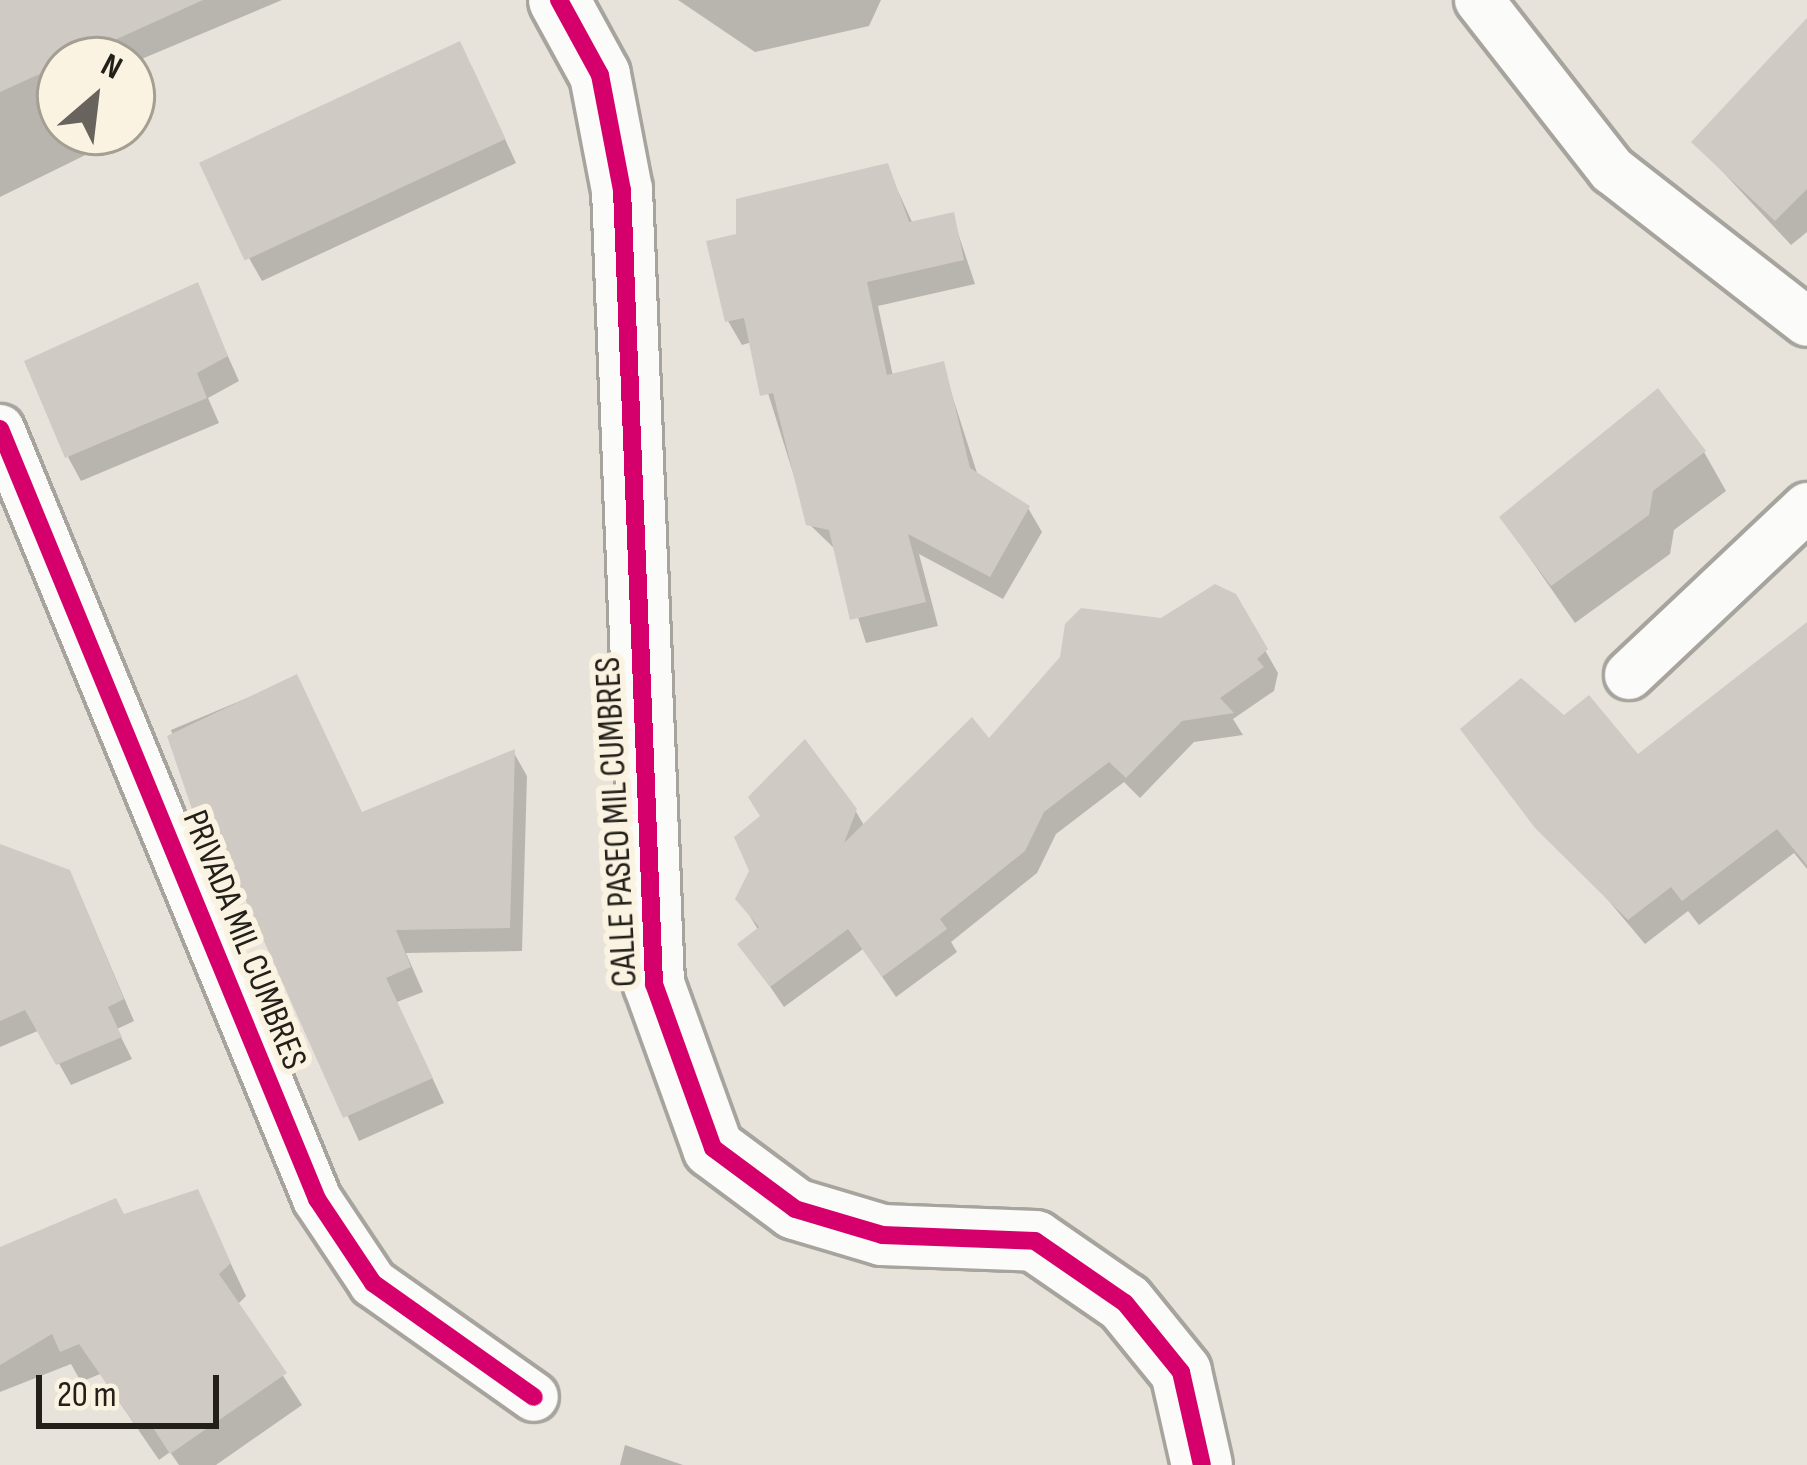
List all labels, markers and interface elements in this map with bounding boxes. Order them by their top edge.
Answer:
north arrow [36,36,156,156]
text: N [94,45,129,89]
street label: CALLE PASEO MIL CUMBRES [587,656,647,988]
street label: PRIVADA MIL CUMBRES [172,804,316,1076]
scale bar [42,1351,225,1425]
text: 20 m [57,1374,117,1417]

